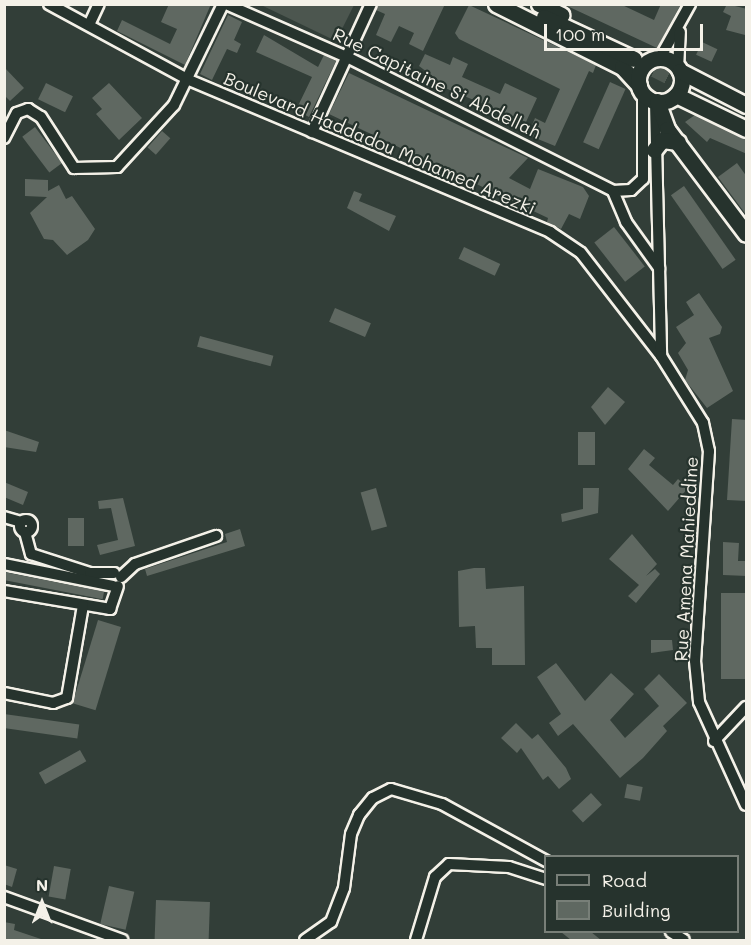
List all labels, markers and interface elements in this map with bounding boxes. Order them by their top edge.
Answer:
scale bar [547,12,706,50]
text: 100 m [555,22,605,46]
street label: Rue Capitaine Si Abdellah [329,23,545,143]
street label: Boulevard Haddadou Mohamed Arezki [221,67,539,219]
street label: Rue Amena Mahieddine [670,456,702,662]
legend [544,855,739,933]
text: Road [602,868,647,892]
north arrow [12,873,72,933]
text: N [36,874,48,895]
text: Building [602,898,670,922]

